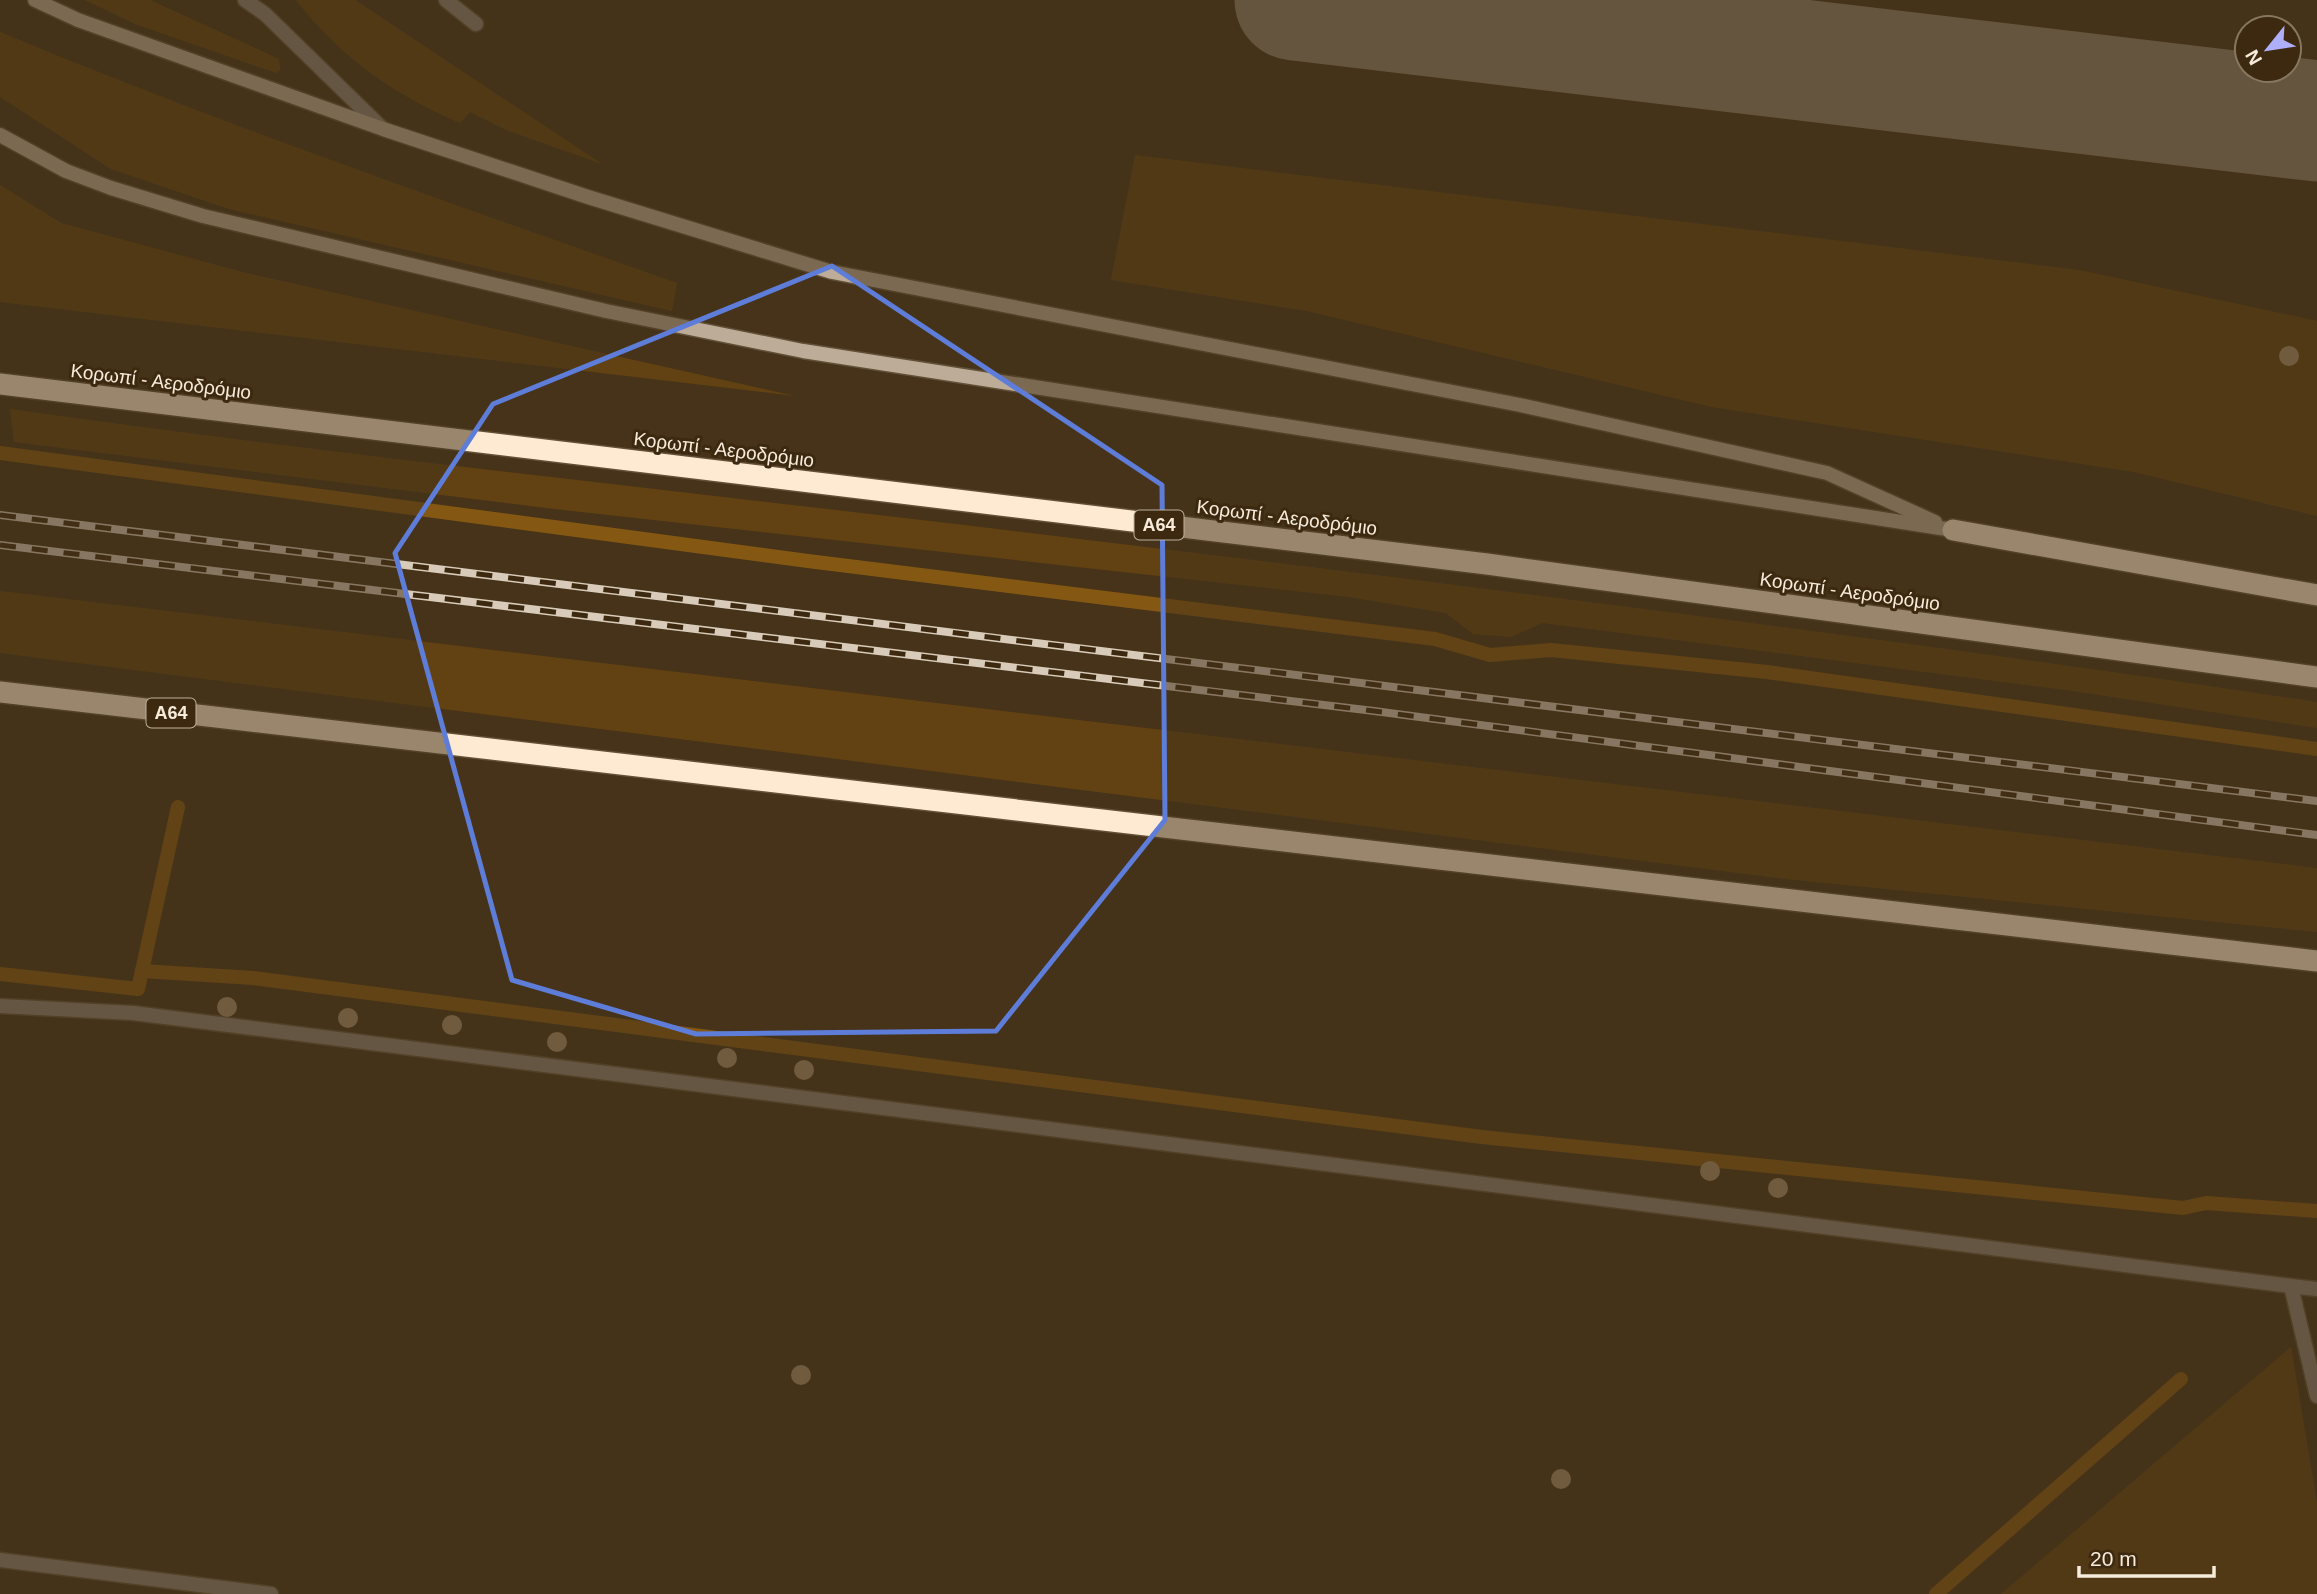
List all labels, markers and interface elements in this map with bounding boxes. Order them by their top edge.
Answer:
north arrow [2233,14,2303,84]
text: N [2241,46,2266,68]
street label: Κορωπί - Αεροδρόμιο [69,360,252,403]
street label: Κορωπί - Αεροδρόμιο [632,428,815,471]
street label: Κορωπί - Αεροδρόμιο [1195,496,1378,539]
road number: Α64 [1134,510,1184,540]
street label: Κορωπί - Αεροδρόμιο [1758,568,1941,615]
road number: Α64 [146,698,196,728]
scale bar [2079,1534,2214,1578]
text: 20 m [2090,1547,2137,1570]

